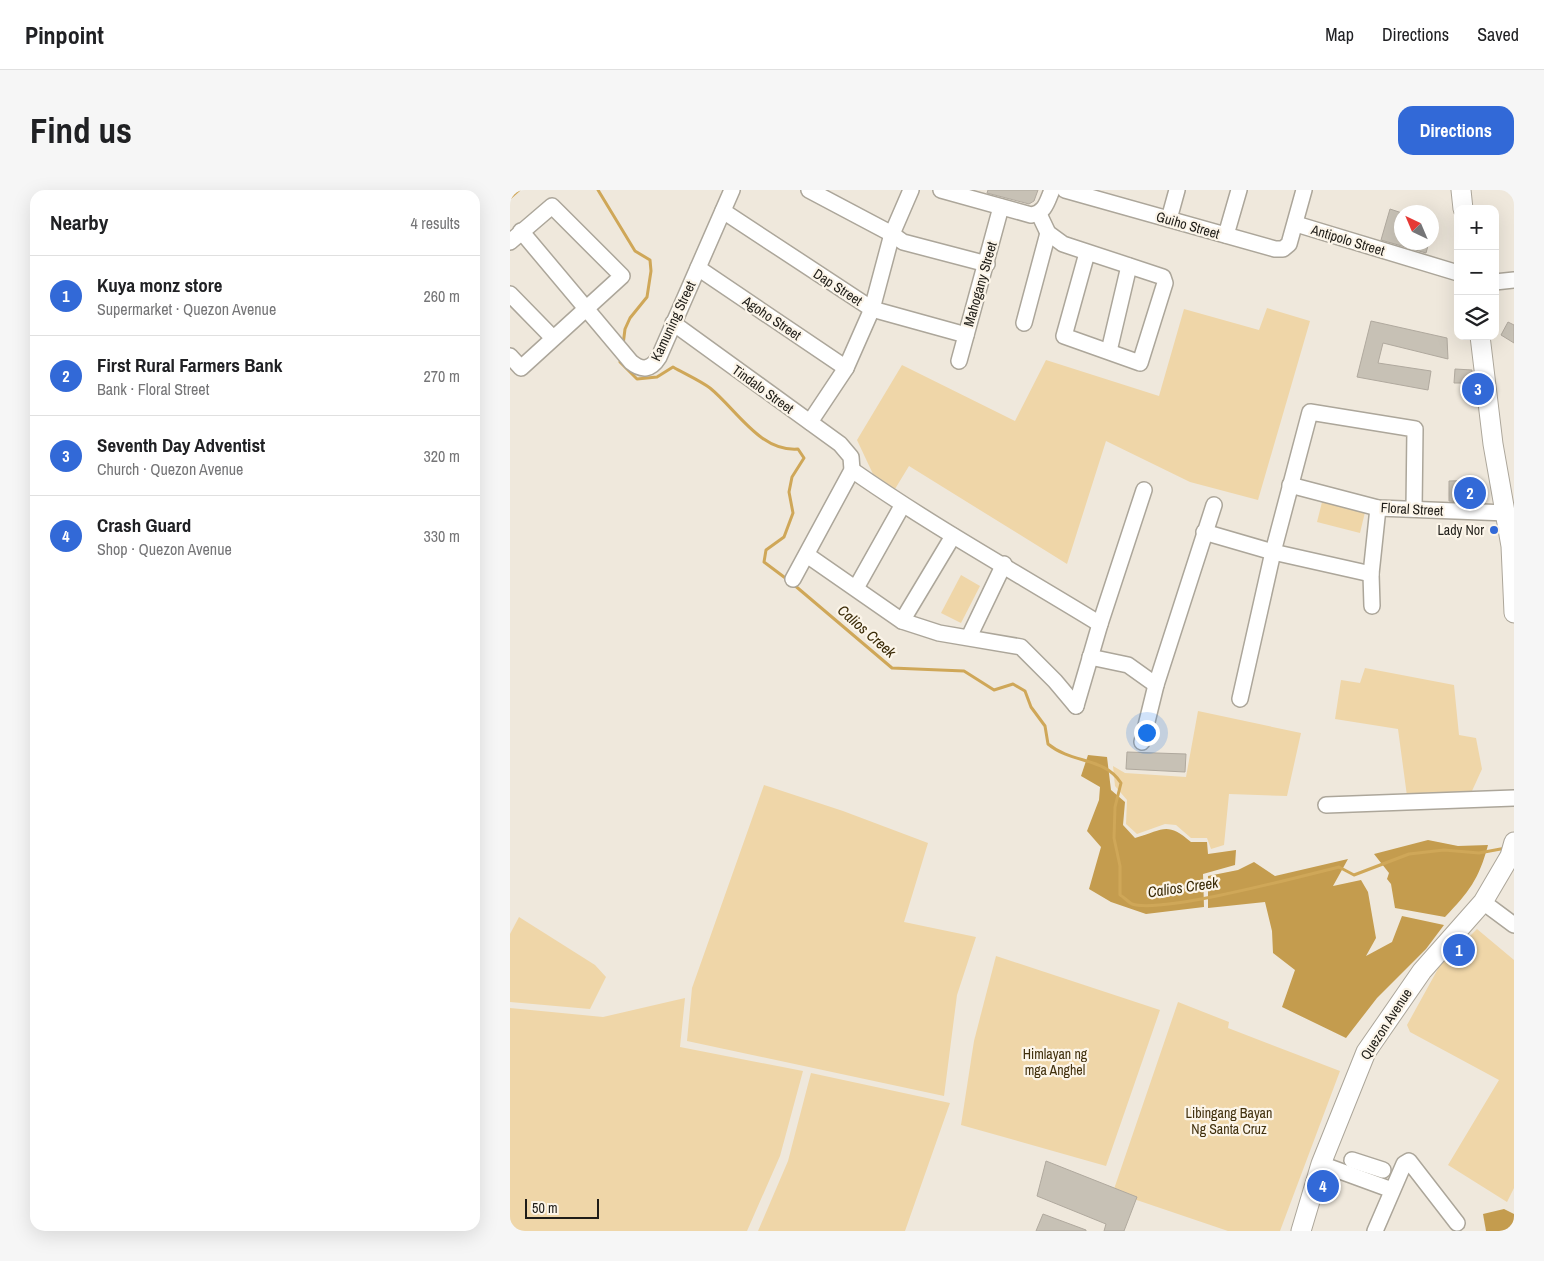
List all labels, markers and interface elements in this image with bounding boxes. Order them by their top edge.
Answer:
text: Pinpoint [25,19,104,51]
text: Map [1325,22,1354,47]
text: Directions [1382,22,1449,47]
text: Saved [1477,22,1519,47]
button: Directions [1398,106,1514,155]
text: Find us [30,107,132,154]
north arrow [1394,205,1439,250]
map controls [1454,205,1499,340]
button: + [1454,205,1499,250]
street label: Guiho Street [1154,207,1222,243]
text: Nearby [50,208,108,237]
text: 4 results [410,212,460,234]
street label: Antipolo Street [1308,220,1387,260]
street label: Mahogany Street [959,239,1001,329]
button: − [1454,250,1499,295]
street label: Dap Street [810,265,866,309]
text: Kuya monz store [97,272,223,298]
street label: Kamuning Street [647,278,699,364]
text: 1 [62,285,70,307]
text: 260 m [424,285,460,307]
street label: Agoho Street [738,291,805,344]
button: layers [1454,295,1499,340]
text: Supermarket · Quezon Avenue [97,298,276,320]
text: First Rural Farmers Bank [97,352,282,378]
street label: Tindalo Street [729,361,797,417]
text: 2 [62,365,70,387]
text: 270 m [424,365,460,387]
pin: 3 [1462,370,1494,408]
text: Bank · Floral Street [97,378,209,400]
text: Seventh Day Adventist [97,432,265,458]
text: 3 [62,445,70,467]
text: 320 m [424,445,460,467]
text: Church · Quezon Avenue [97,458,243,480]
pin: 2 [1454,474,1486,512]
street label: Floral Street [1380,498,1444,520]
text: Crash Guard [97,512,191,538]
place label: Lady Nor [1437,521,1484,539]
marker: Lady Nor [1488,524,1500,536]
text: 4 [62,525,70,547]
text: 330 m [424,525,460,547]
text: Shop · Quezon Avenue [97,538,232,560]
water label: Calios Creek [833,600,901,663]
your location [1134,720,1160,746]
water label: Calios Creek [1146,872,1220,902]
pin: 1 [1443,931,1475,969]
street label: Quezon Avenue [1356,985,1416,1063]
park label: Himlayan ng mga Anghel [1023,1045,1088,1079]
park label: Libingang Bayan Ng Santa Cruz [1186,1104,1272,1138]
pin: 4 [1307,1167,1339,1205]
scale bar [525,1196,599,1219]
text: 50 m [532,1199,558,1217]

